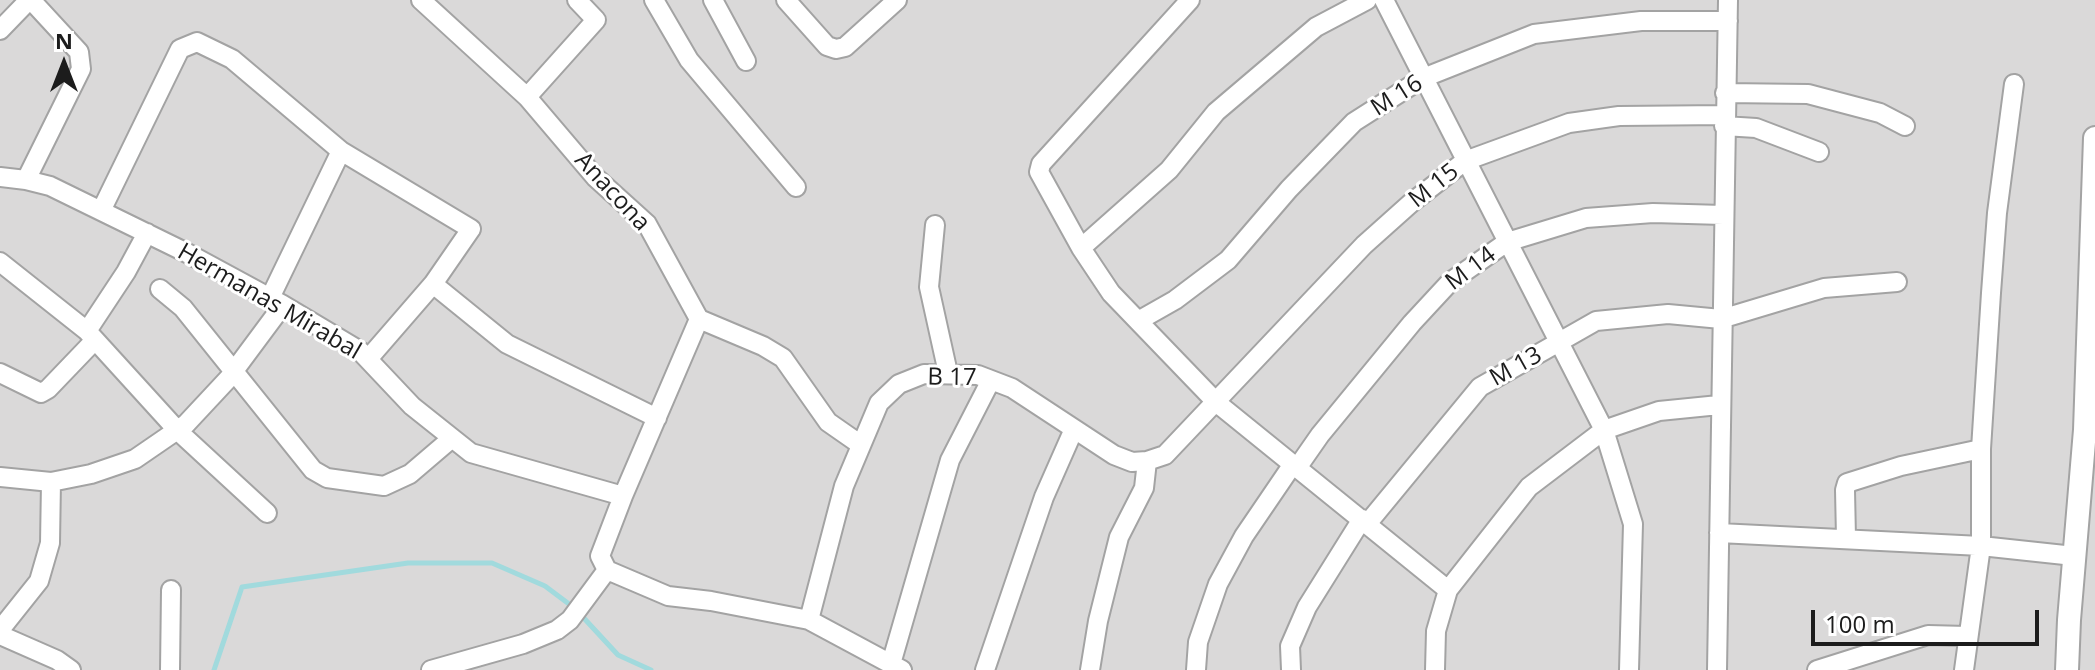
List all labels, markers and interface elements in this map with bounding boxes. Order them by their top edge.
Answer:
north arrow [24,24,104,104]
text: N [55,25,73,55]
street label: M 16 [1366,69,1428,123]
street label: Anacona [568,147,656,237]
street label: M 15 [1403,158,1465,214]
street label: Hermanas Mirabal [172,238,366,366]
street label: M 14 [1440,241,1502,297]
street label: M 13 [1485,341,1547,393]
street label: B 17 [927,363,977,393]
scale bar [1815,594,2043,644]
text: 100 m [1825,607,1895,640]

